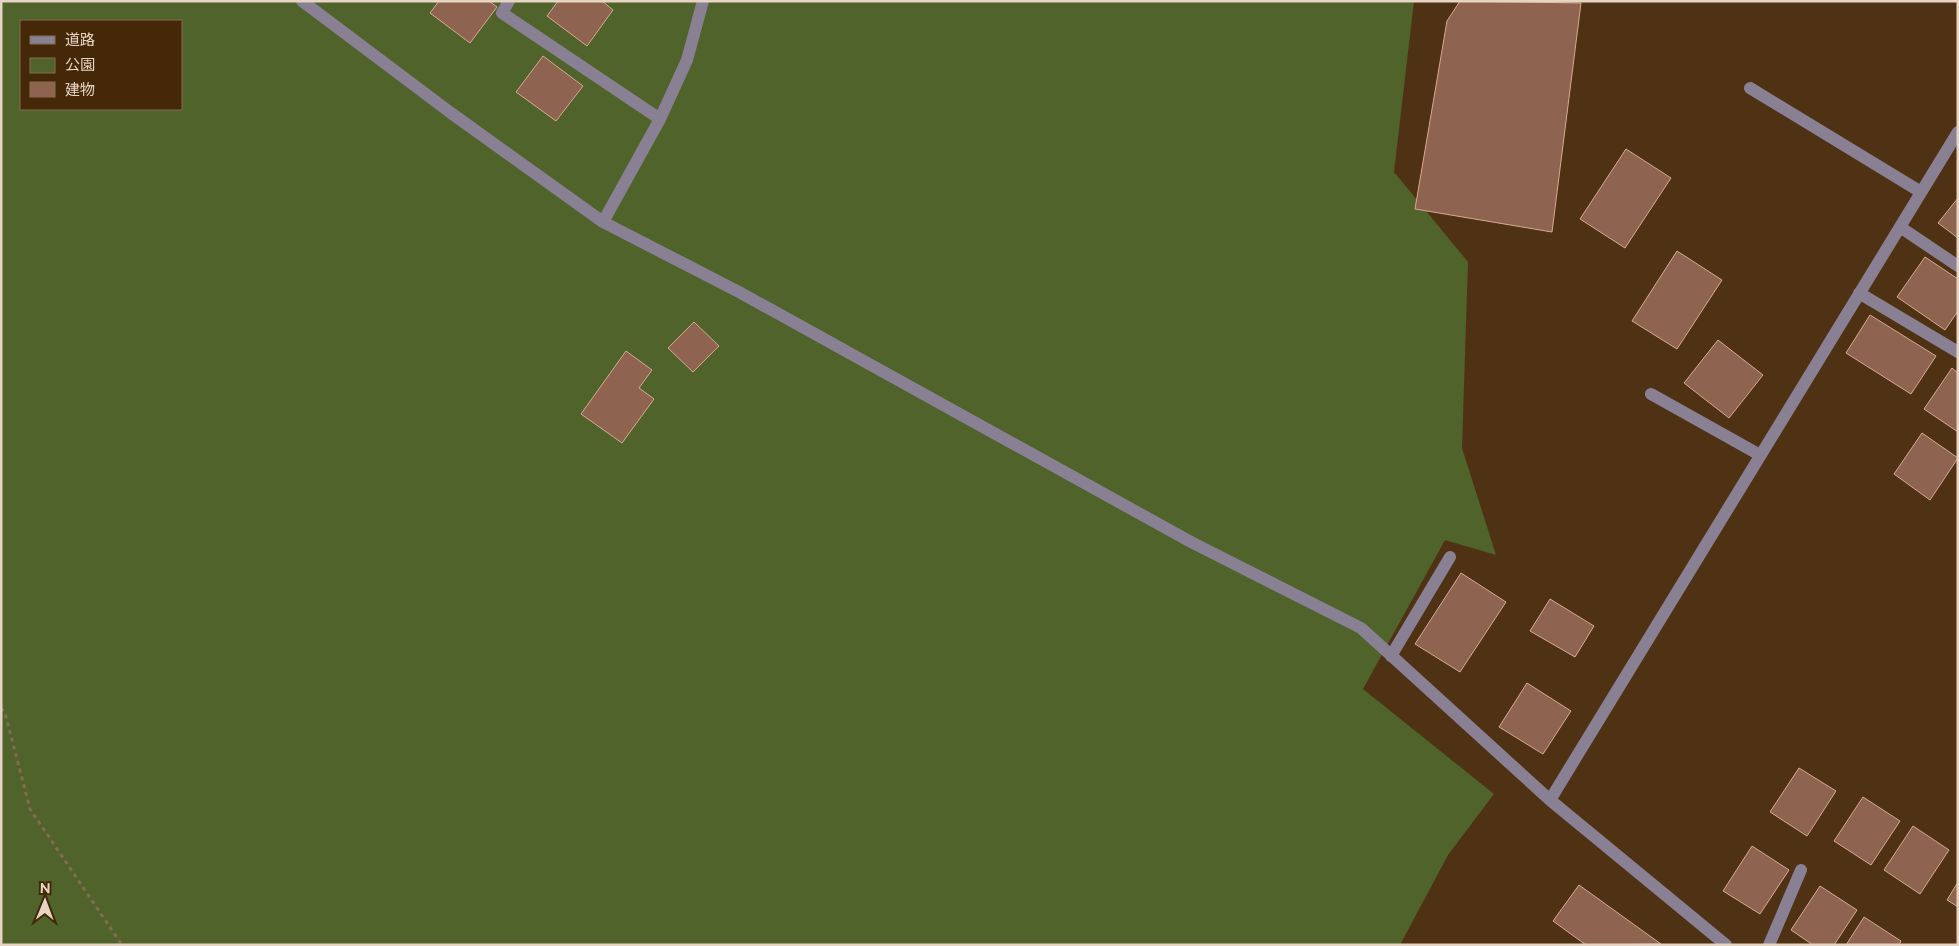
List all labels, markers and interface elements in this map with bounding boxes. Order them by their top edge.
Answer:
legend [20,20,182,110]
text: 道路 [65,31,95,49]
text: 公園 [65,56,95,74]
text: 建物 [65,81,95,99]
north arrow [20,876,70,926]
text: N [40,880,51,896]

